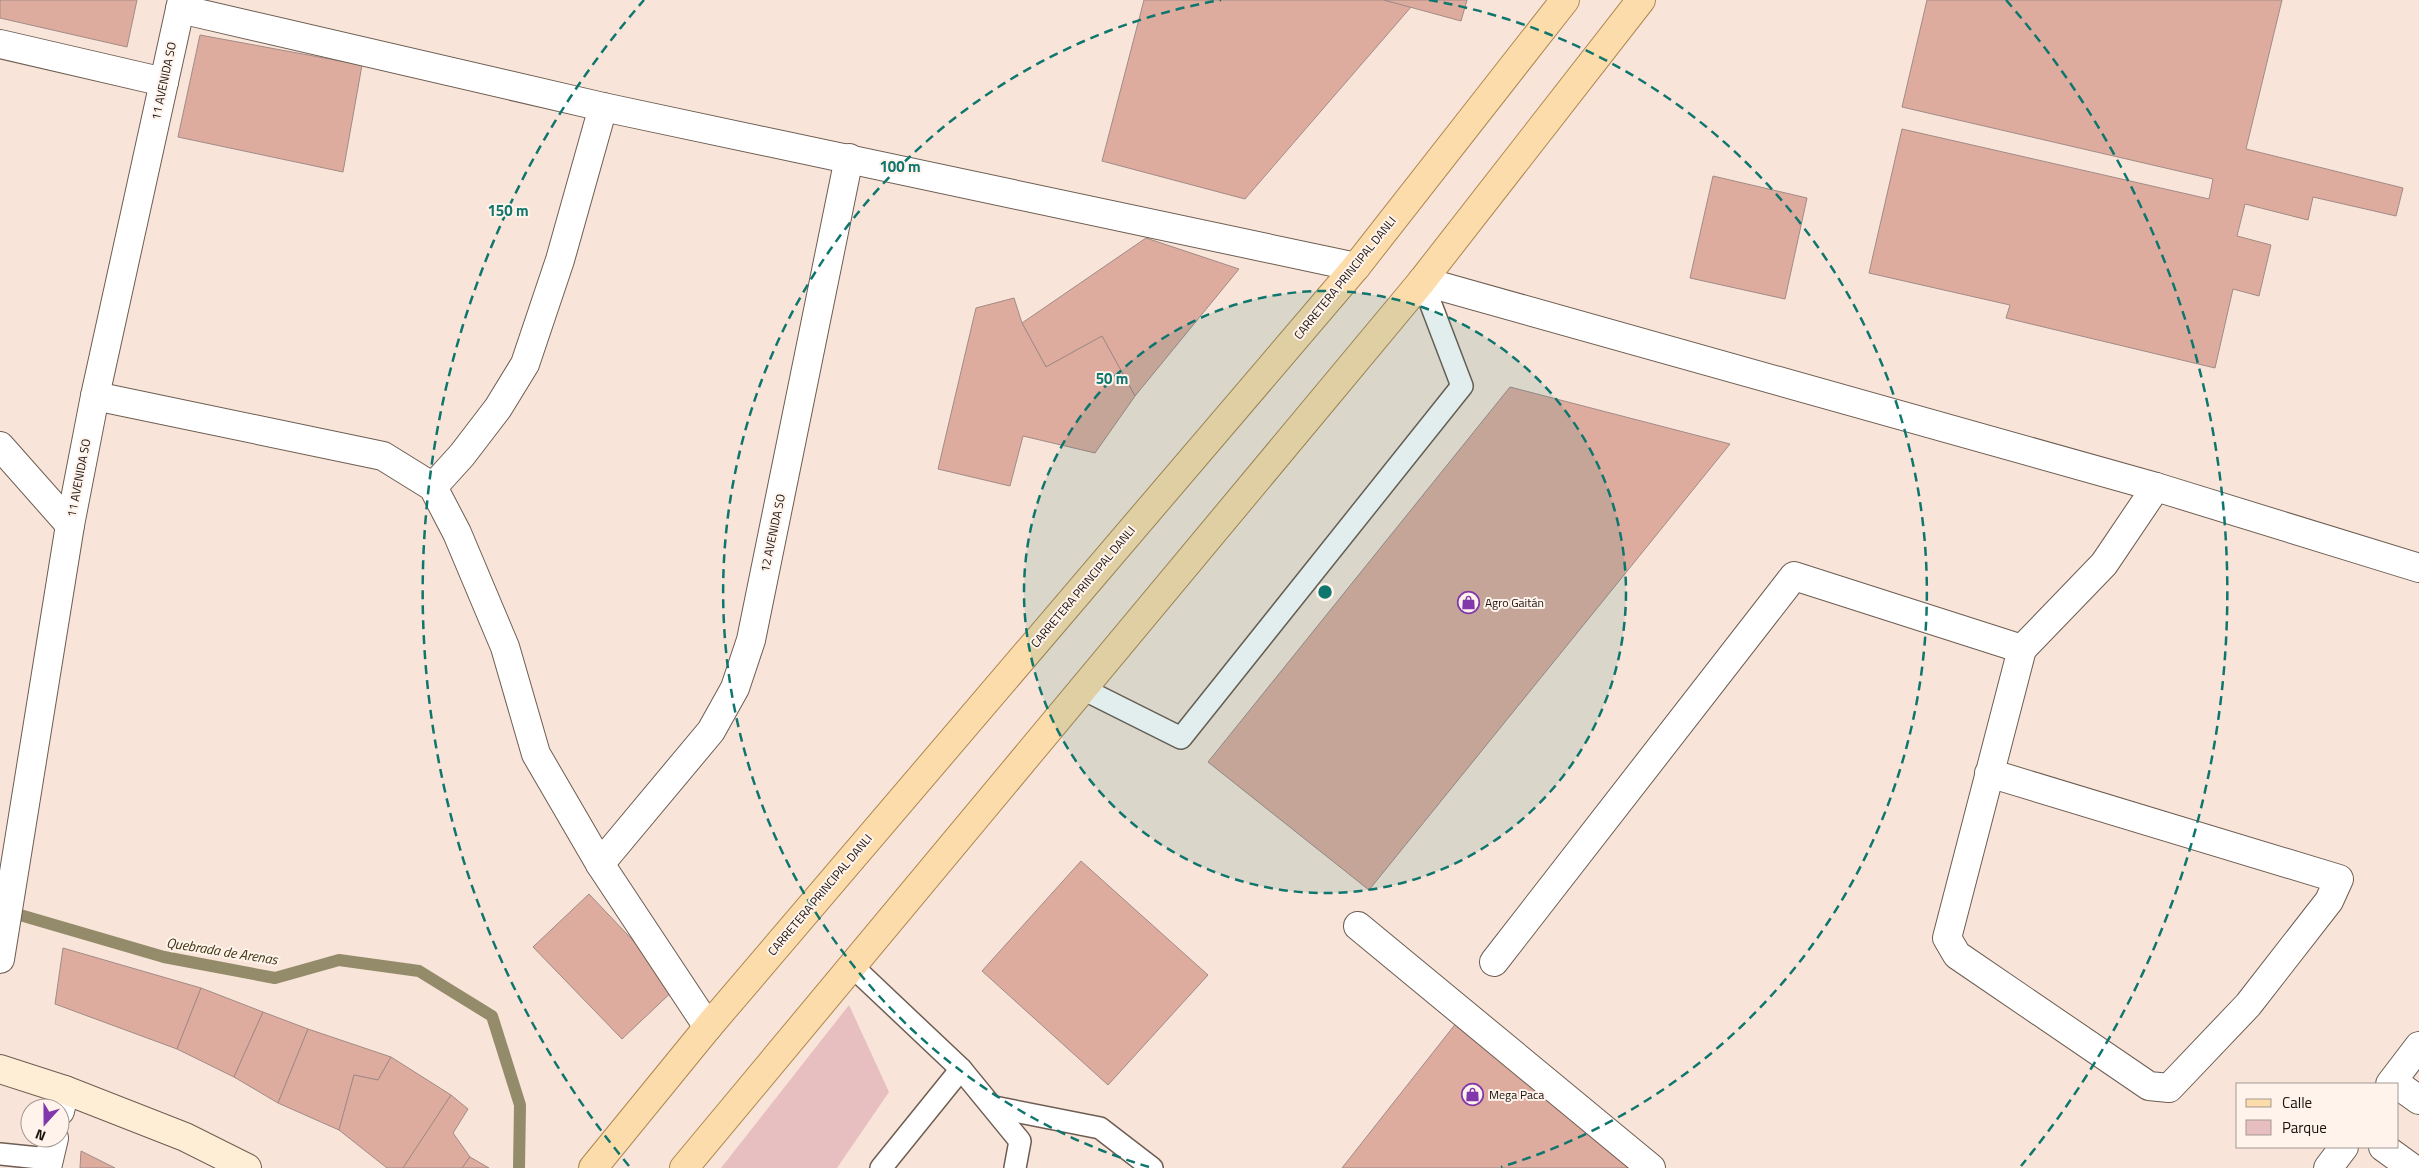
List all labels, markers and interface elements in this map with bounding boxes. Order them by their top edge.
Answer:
street label: 11 AVENIDA SO [146,40,181,122]
text: 100 m [879,155,921,178]
text: 150 m [487,199,529,222]
street label: CARRETERA PRINCIPAL DANLI [1289,212,1400,344]
text: 50 m [1096,367,1128,390]
street label: 11 AVENIDA SO [62,437,95,519]
street label: 12 AVENIDA SO [755,492,790,574]
street label: CARRETERA PRINCIPAL DANLI [1026,522,1139,652]
centre of rings [1316,583,1334,601]
shop icon: Agro Gaitán [1457,591,1481,615]
place label: Agro Gaitán [1485,593,1544,612]
street label: CARRETERA PRINCIPAL DANLI [763,830,876,960]
water label: Quebrada de Arenas [165,931,280,970]
shop icon: Mega Paca [1461,1083,1485,1107]
legend [2236,1083,2399,1148]
place label: Mega Paca [1489,1085,1544,1104]
text: Calle [2282,1091,2312,1114]
north arrow [20,1098,70,1148]
text: Parque [2282,1116,2327,1139]
text: N [32,1124,48,1147]

